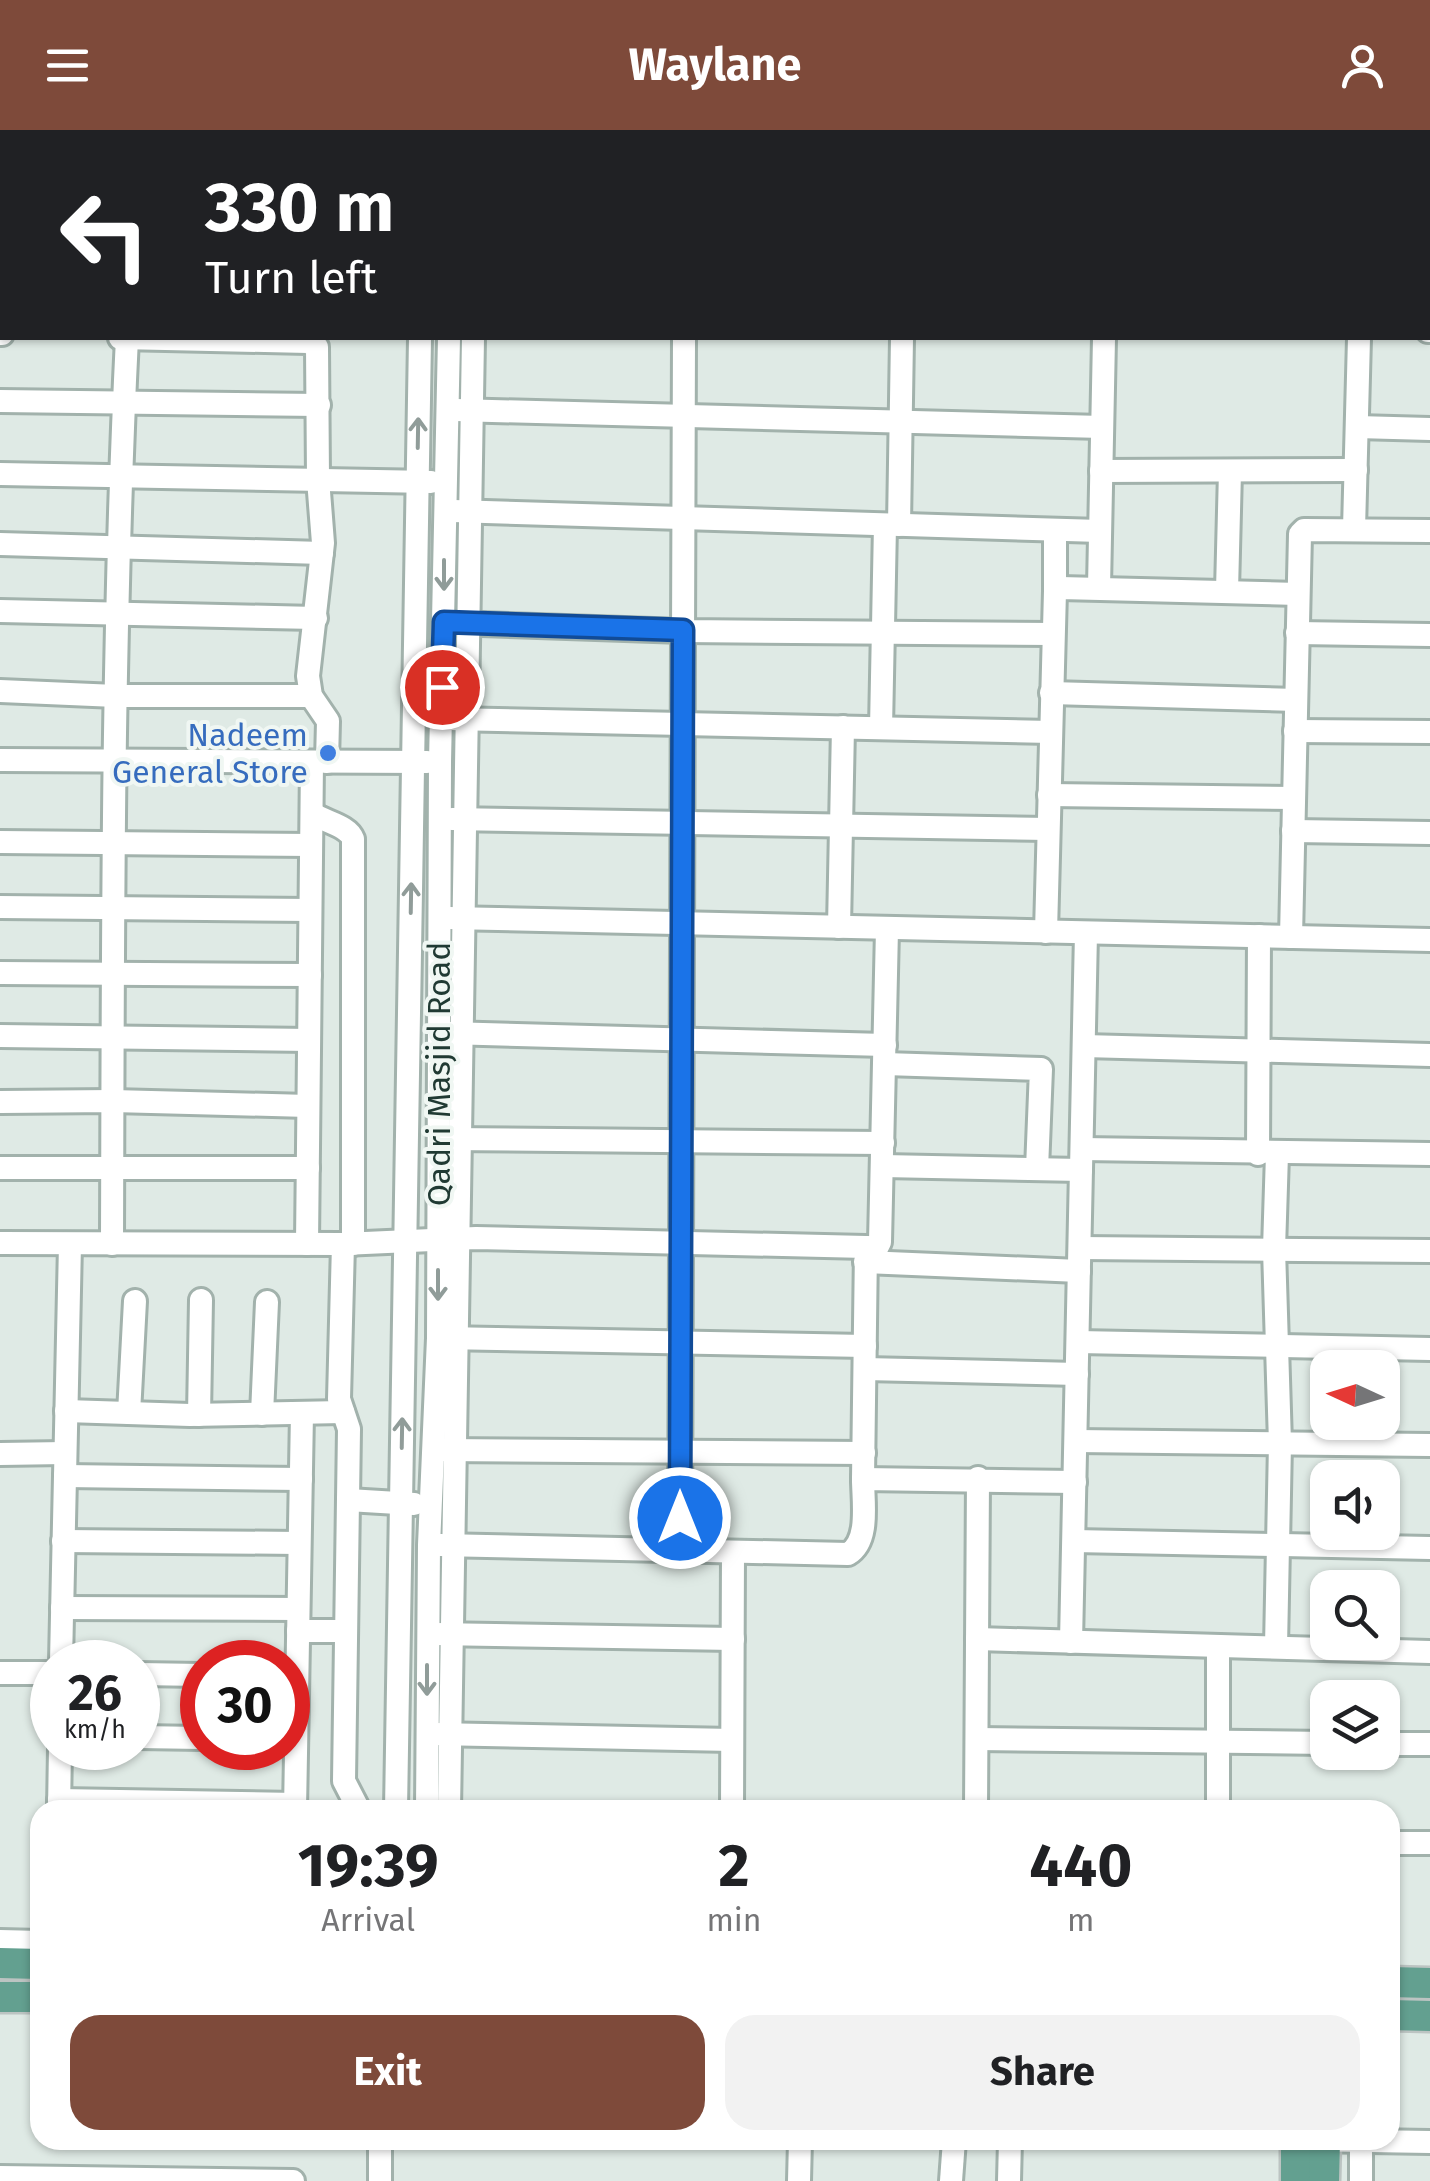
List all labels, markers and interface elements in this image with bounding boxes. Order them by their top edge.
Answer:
icon: menu [40,38,95,93]
text: Waylane [629,38,801,92]
icon: person [1335,38,1390,93]
text: 330 m [205,166,395,250]
icon: left [40,170,170,300]
text: Turn left [205,251,377,305]
one-way arrow [408,417,428,450]
one-way arrow [434,558,454,590]
pin [400,645,485,730]
icon: arrive [415,660,470,715]
place label: Nadeem General Store [112,716,308,791]
marker: Nadeem General Store [317,742,339,764]
one-way arrow [402,882,421,914]
street label: Qadri Masjid Road [420,942,458,1206]
one-way arrow [428,1268,448,1300]
north arrow [1310,1350,1400,1440]
map controls [1310,1350,1400,1770]
one-way arrow [392,1417,411,1449]
button: sound [1310,1460,1400,1550]
position arrow [628,1466,732,1570]
button: search [1310,1570,1400,1660]
speed limit sign: 30 [180,1640,310,1770]
one-way arrow [418,1662,436,1695]
text: 26 [68,1663,122,1723]
button: layers [1310,1680,1400,1770]
text: km/h [64,1715,126,1745]
text: 19:39 [298,1830,439,1902]
text: 2 [719,1830,750,1902]
text: 440 [1029,1830,1132,1902]
text: Arrival [321,1901,415,1939]
text: min [706,1901,762,1939]
text: m [1067,1901,1095,1939]
button: Exit [70,2015,705,2130]
button: Share [725,2015,1360,2130]

